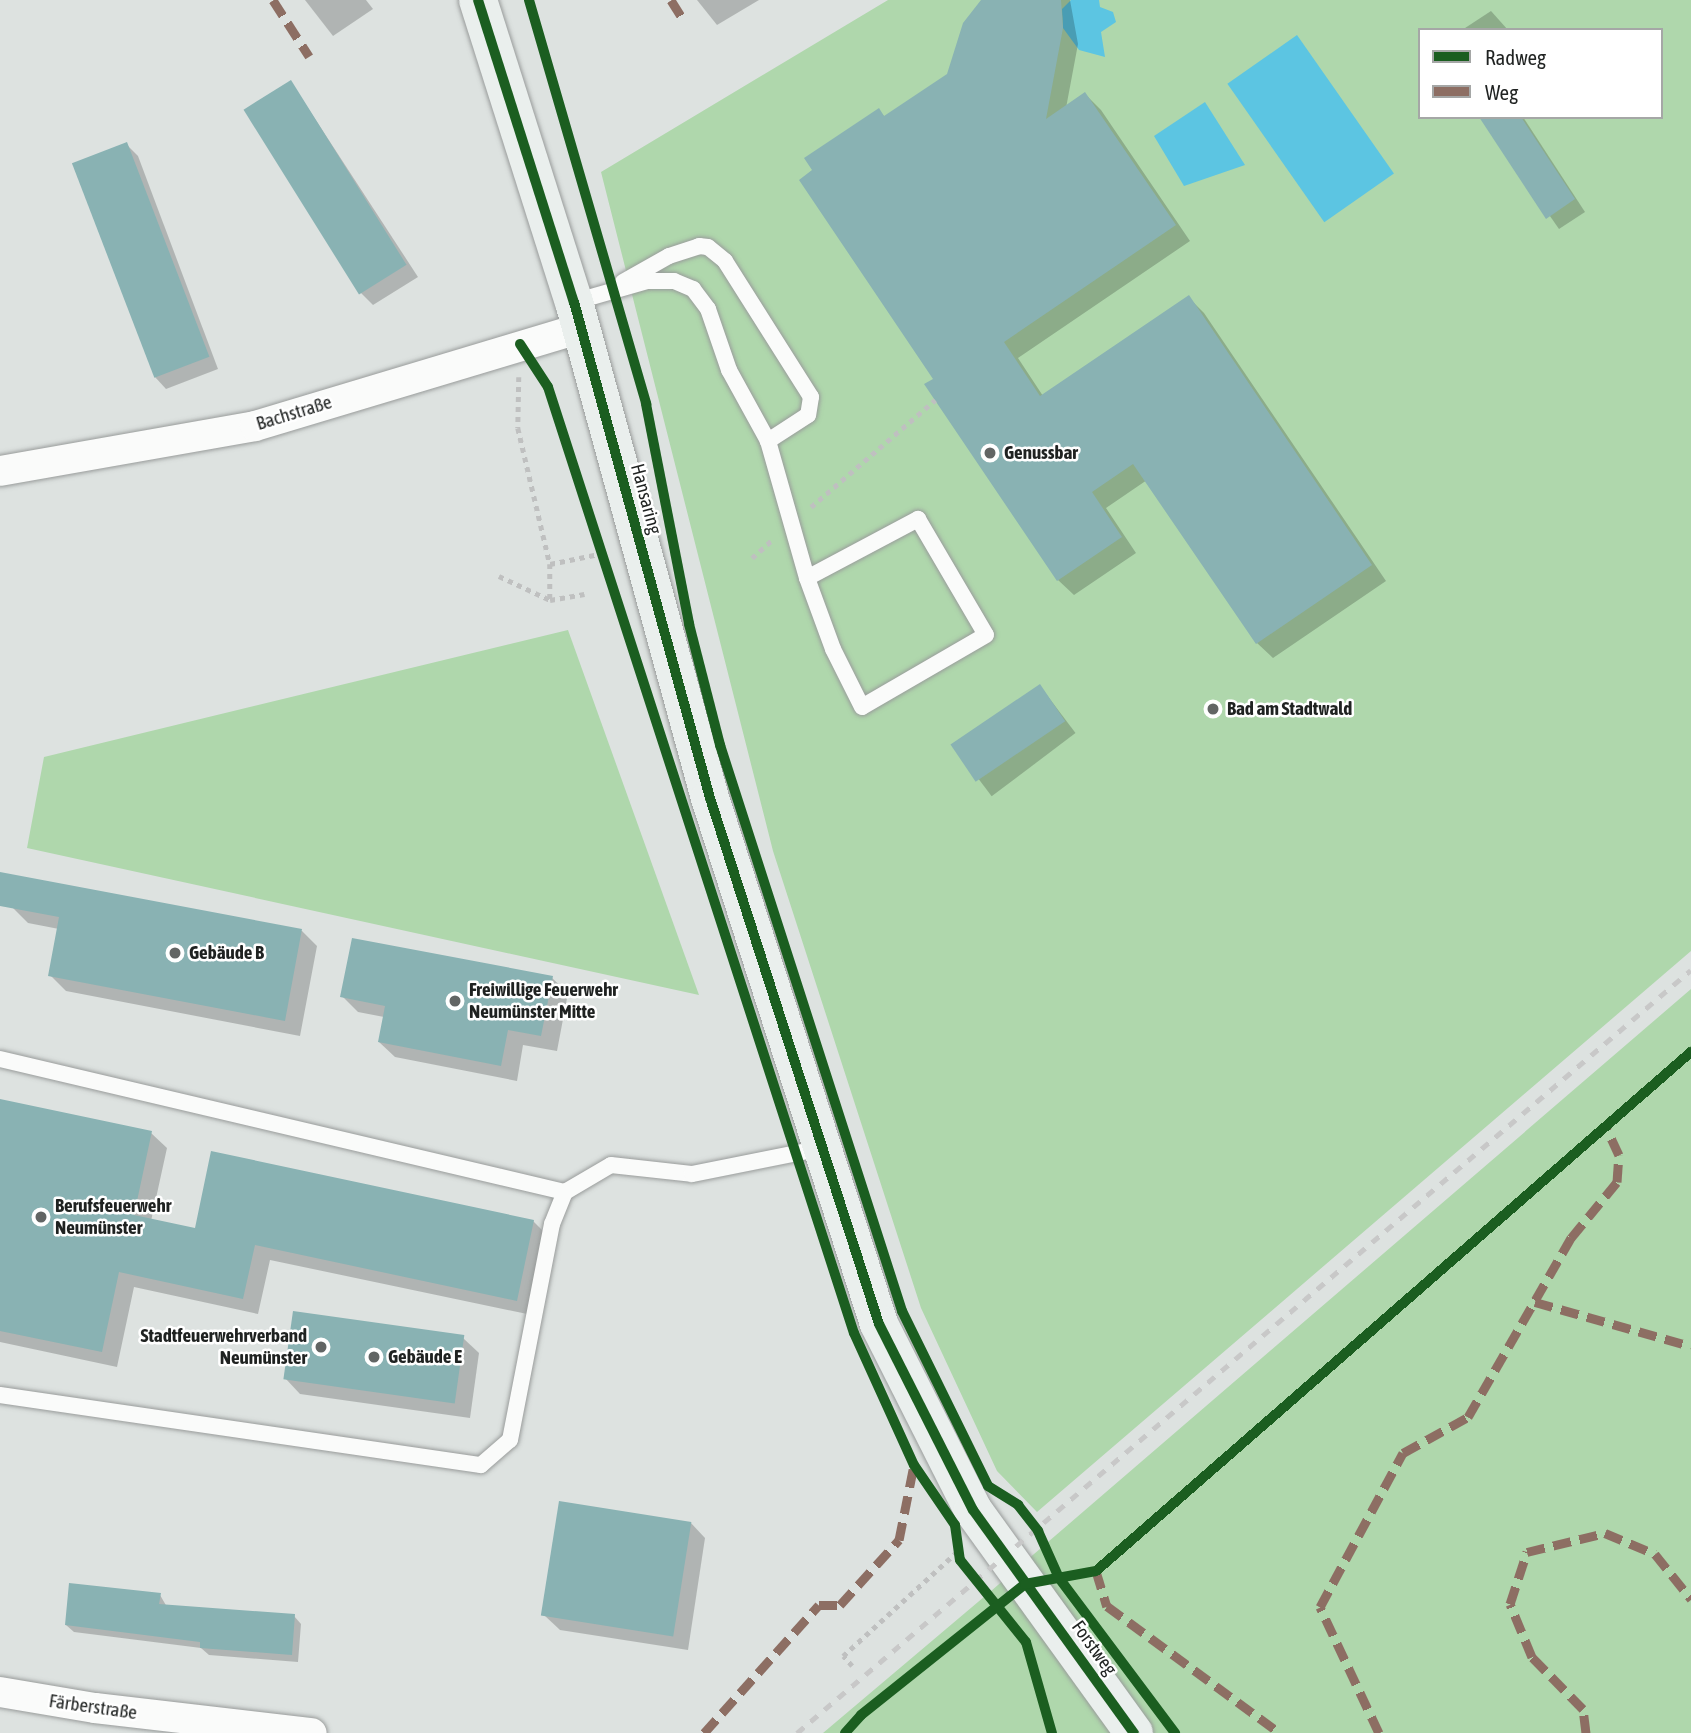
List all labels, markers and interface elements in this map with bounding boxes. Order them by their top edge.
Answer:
legend [1418,28,1663,119]
text: Radweg [1485,45,1546,69]
text: Weg [1485,80,1518,104]
street label: Bachstraße [253,391,335,435]
place label: Genussbar [1004,442,1078,464]
marker: Genussbar [982,445,998,461]
street label: Hansaring [626,461,666,537]
place label: Bad am Stadtwald [1227,698,1352,720]
marker: Bad am Stadtwald [1205,701,1221,717]
place label: Gebäude B [189,942,264,964]
marker: Gebäude B [167,945,183,961]
place label: Freiwillige Feuerwehr Neumünster Mitte [469,979,618,1023]
marker: Freiwillige Feuerwehr Neumünster Mitte [447,993,463,1009]
place label: Berufsfeuerwehr Neumünster [55,1195,171,1239]
marker: Berufsfeuerwehr Neumünster [33,1209,49,1225]
place label: Stadtfeuerwehrverband Neumünster [140,1325,307,1369]
marker: Stadtfeuerwehrverband Neumünster [313,1339,329,1355]
place label: Gebäude E [388,1346,462,1368]
marker: Gebäude E [366,1349,382,1365]
street label: Forstweg [1067,1616,1121,1680]
street label: Färberstraße [47,1690,139,1724]

